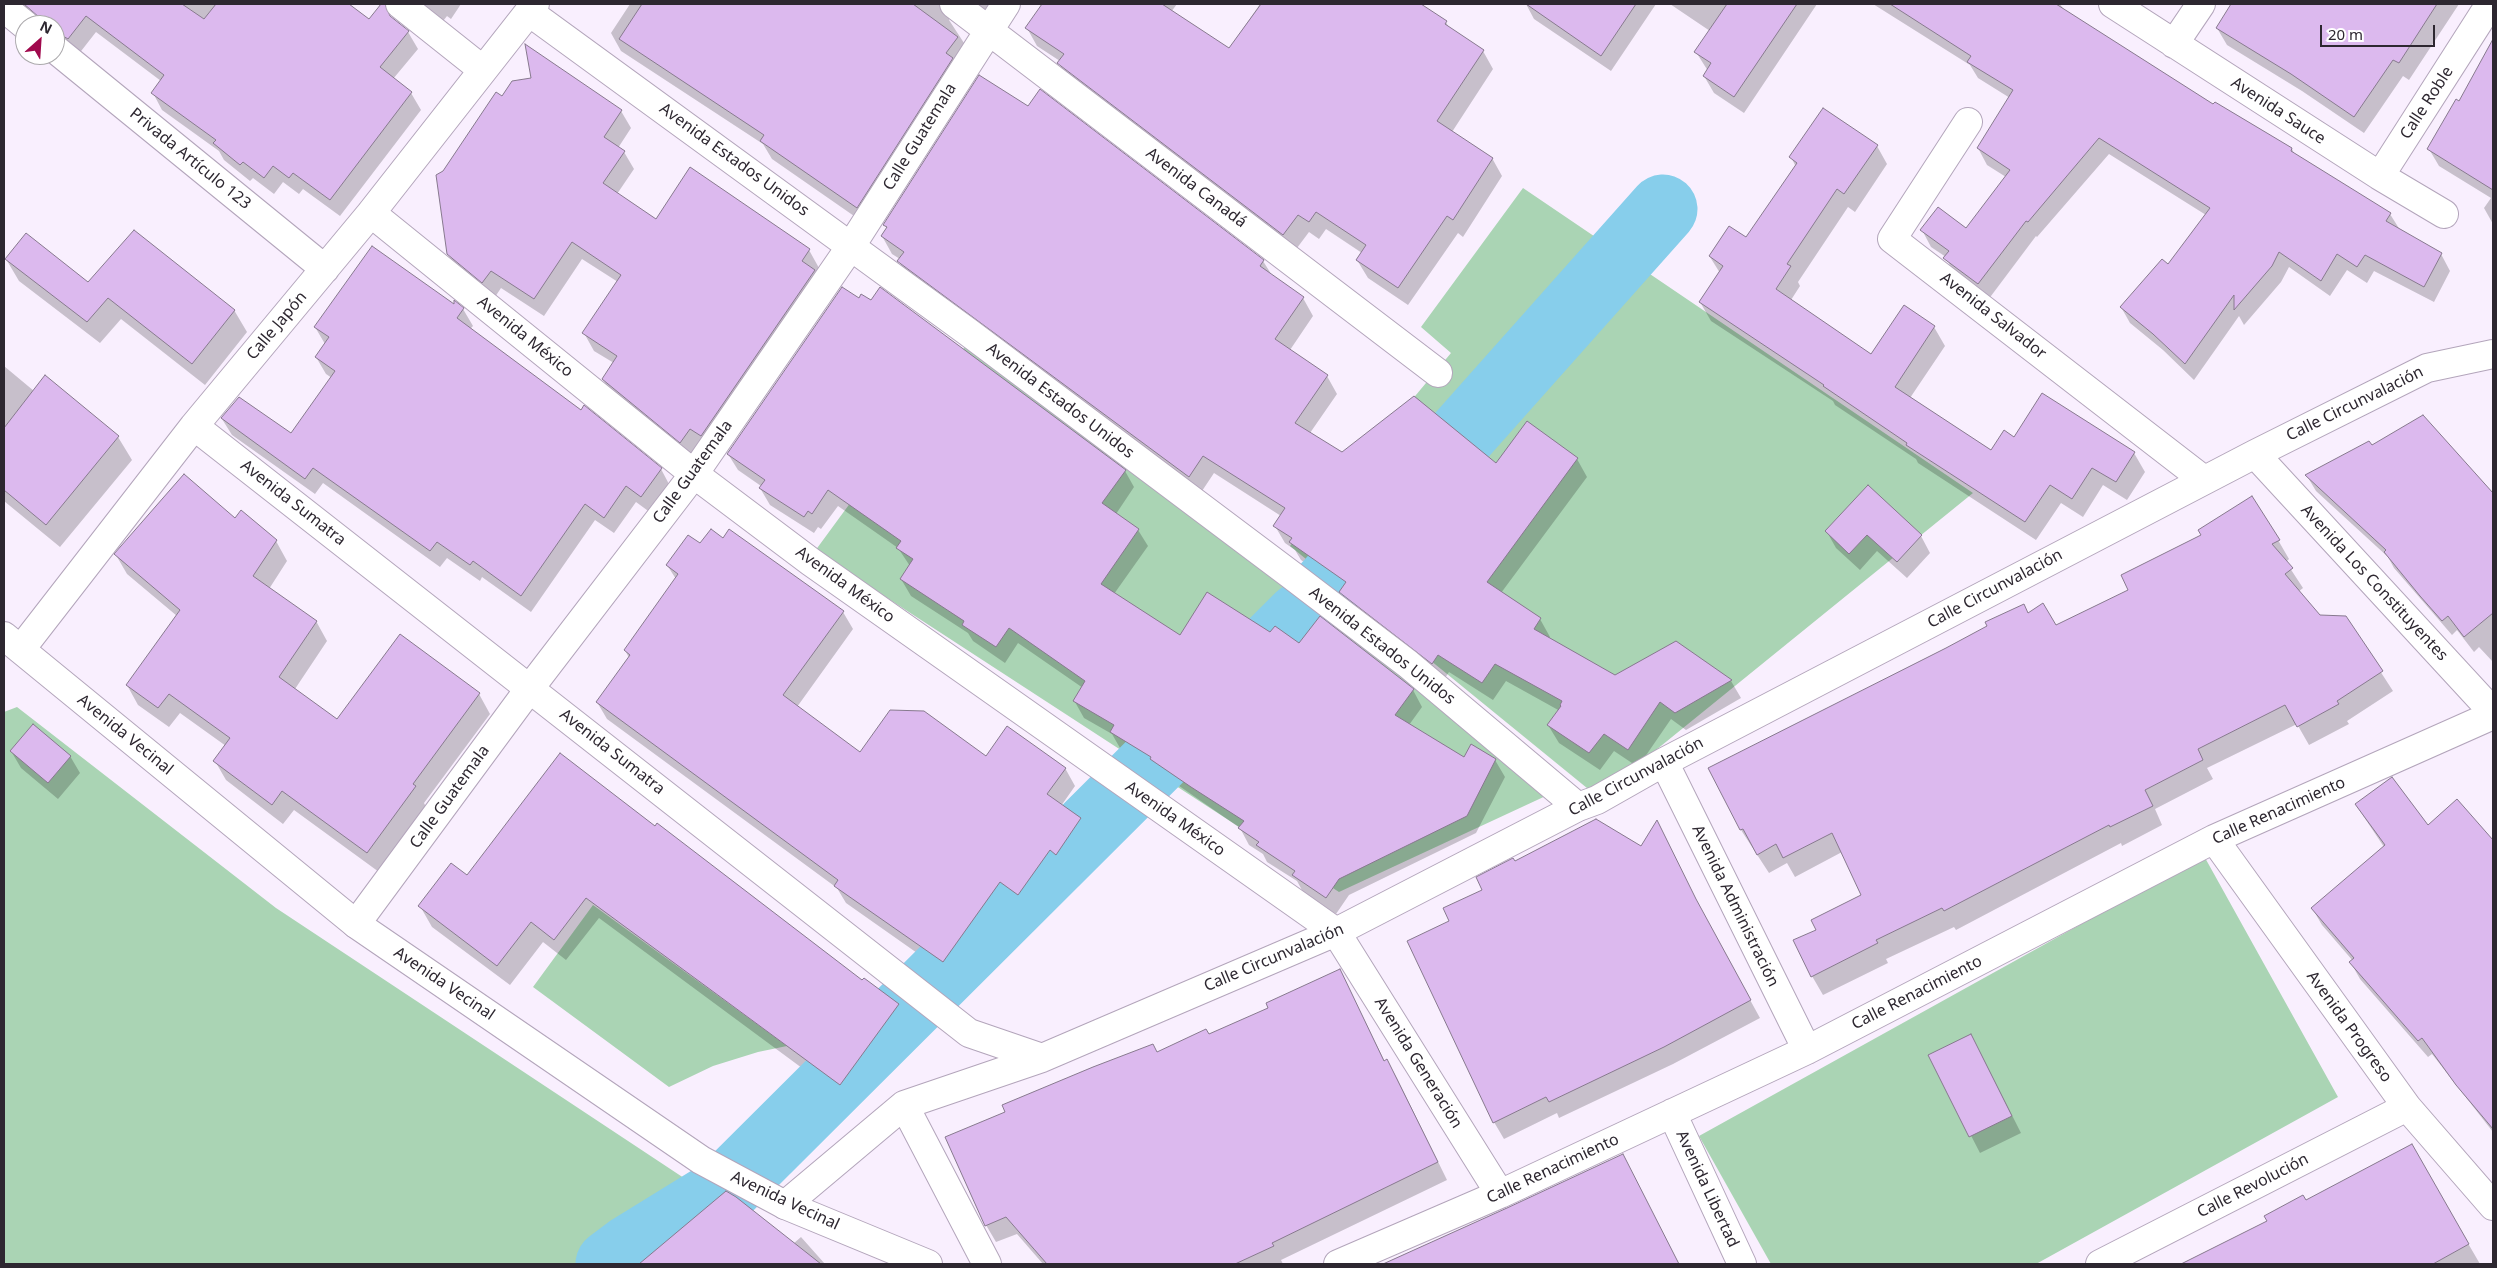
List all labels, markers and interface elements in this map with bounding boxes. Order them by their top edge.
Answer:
north arrow [15,15,65,65]
scale bar [2322,15,2437,47]
text: N [37,16,56,38]
text: 20 m [2328,24,2363,44]
street label: Calle Roble [2396,63,2458,143]
street label: Avenida Sauce [2227,73,2329,149]
street label: Calle Guatemala [879,80,961,194]
street label: Avenida Estados Unidos [656,99,812,221]
street label: Privada Artículo 123 [126,104,254,214]
street label: Avenida Canadá [1142,144,1250,232]
street label: Avenida Salvador [1936,269,2050,363]
street label: Calle Japón [243,288,311,364]
street label: Avenida México [473,293,577,381]
street label: Avenida Estados Unidos [982,339,1138,463]
street label: Calle Circunvalación [2283,362,2427,446]
street label: Calle Guatemala [649,417,737,527]
street label: Avenida Sumatra [237,456,349,550]
street label: Avenida Los Constituyentes [2296,501,2452,665]
street label: Avenida México [792,543,898,627]
street label: Calle Circunvalación [1924,545,2066,633]
street label: Avenida Estados Unidos [1305,583,1459,709]
street label: Avenida Vecinal [73,691,177,779]
street label: Avenida Sumatra [556,705,668,799]
street label: Calle Circunvalación [1565,733,1707,821]
street label: Calle Guatemala [406,742,494,852]
street label: Calle Renacimiento [2209,773,2349,849]
street label: Avenida México [1121,777,1229,861]
street label: Avenida Administración [1687,822,1783,990]
street label: Calle Circunvalación [1201,920,1347,996]
street label: Avenida Vecinal [390,943,498,1025]
street label: Calle Renacimiento [1849,952,1985,1034]
street label: Avenida Progreso [2302,968,2396,1086]
street label: Avenida Generación [1370,994,1466,1132]
street label: Avenida Libertad [1671,1127,1743,1251]
street label: Calle Renacimiento [1484,1130,1622,1208]
street label: Calle Revolución [2194,1150,2312,1222]
street label: Avenida Vecinal [728,1167,842,1235]

